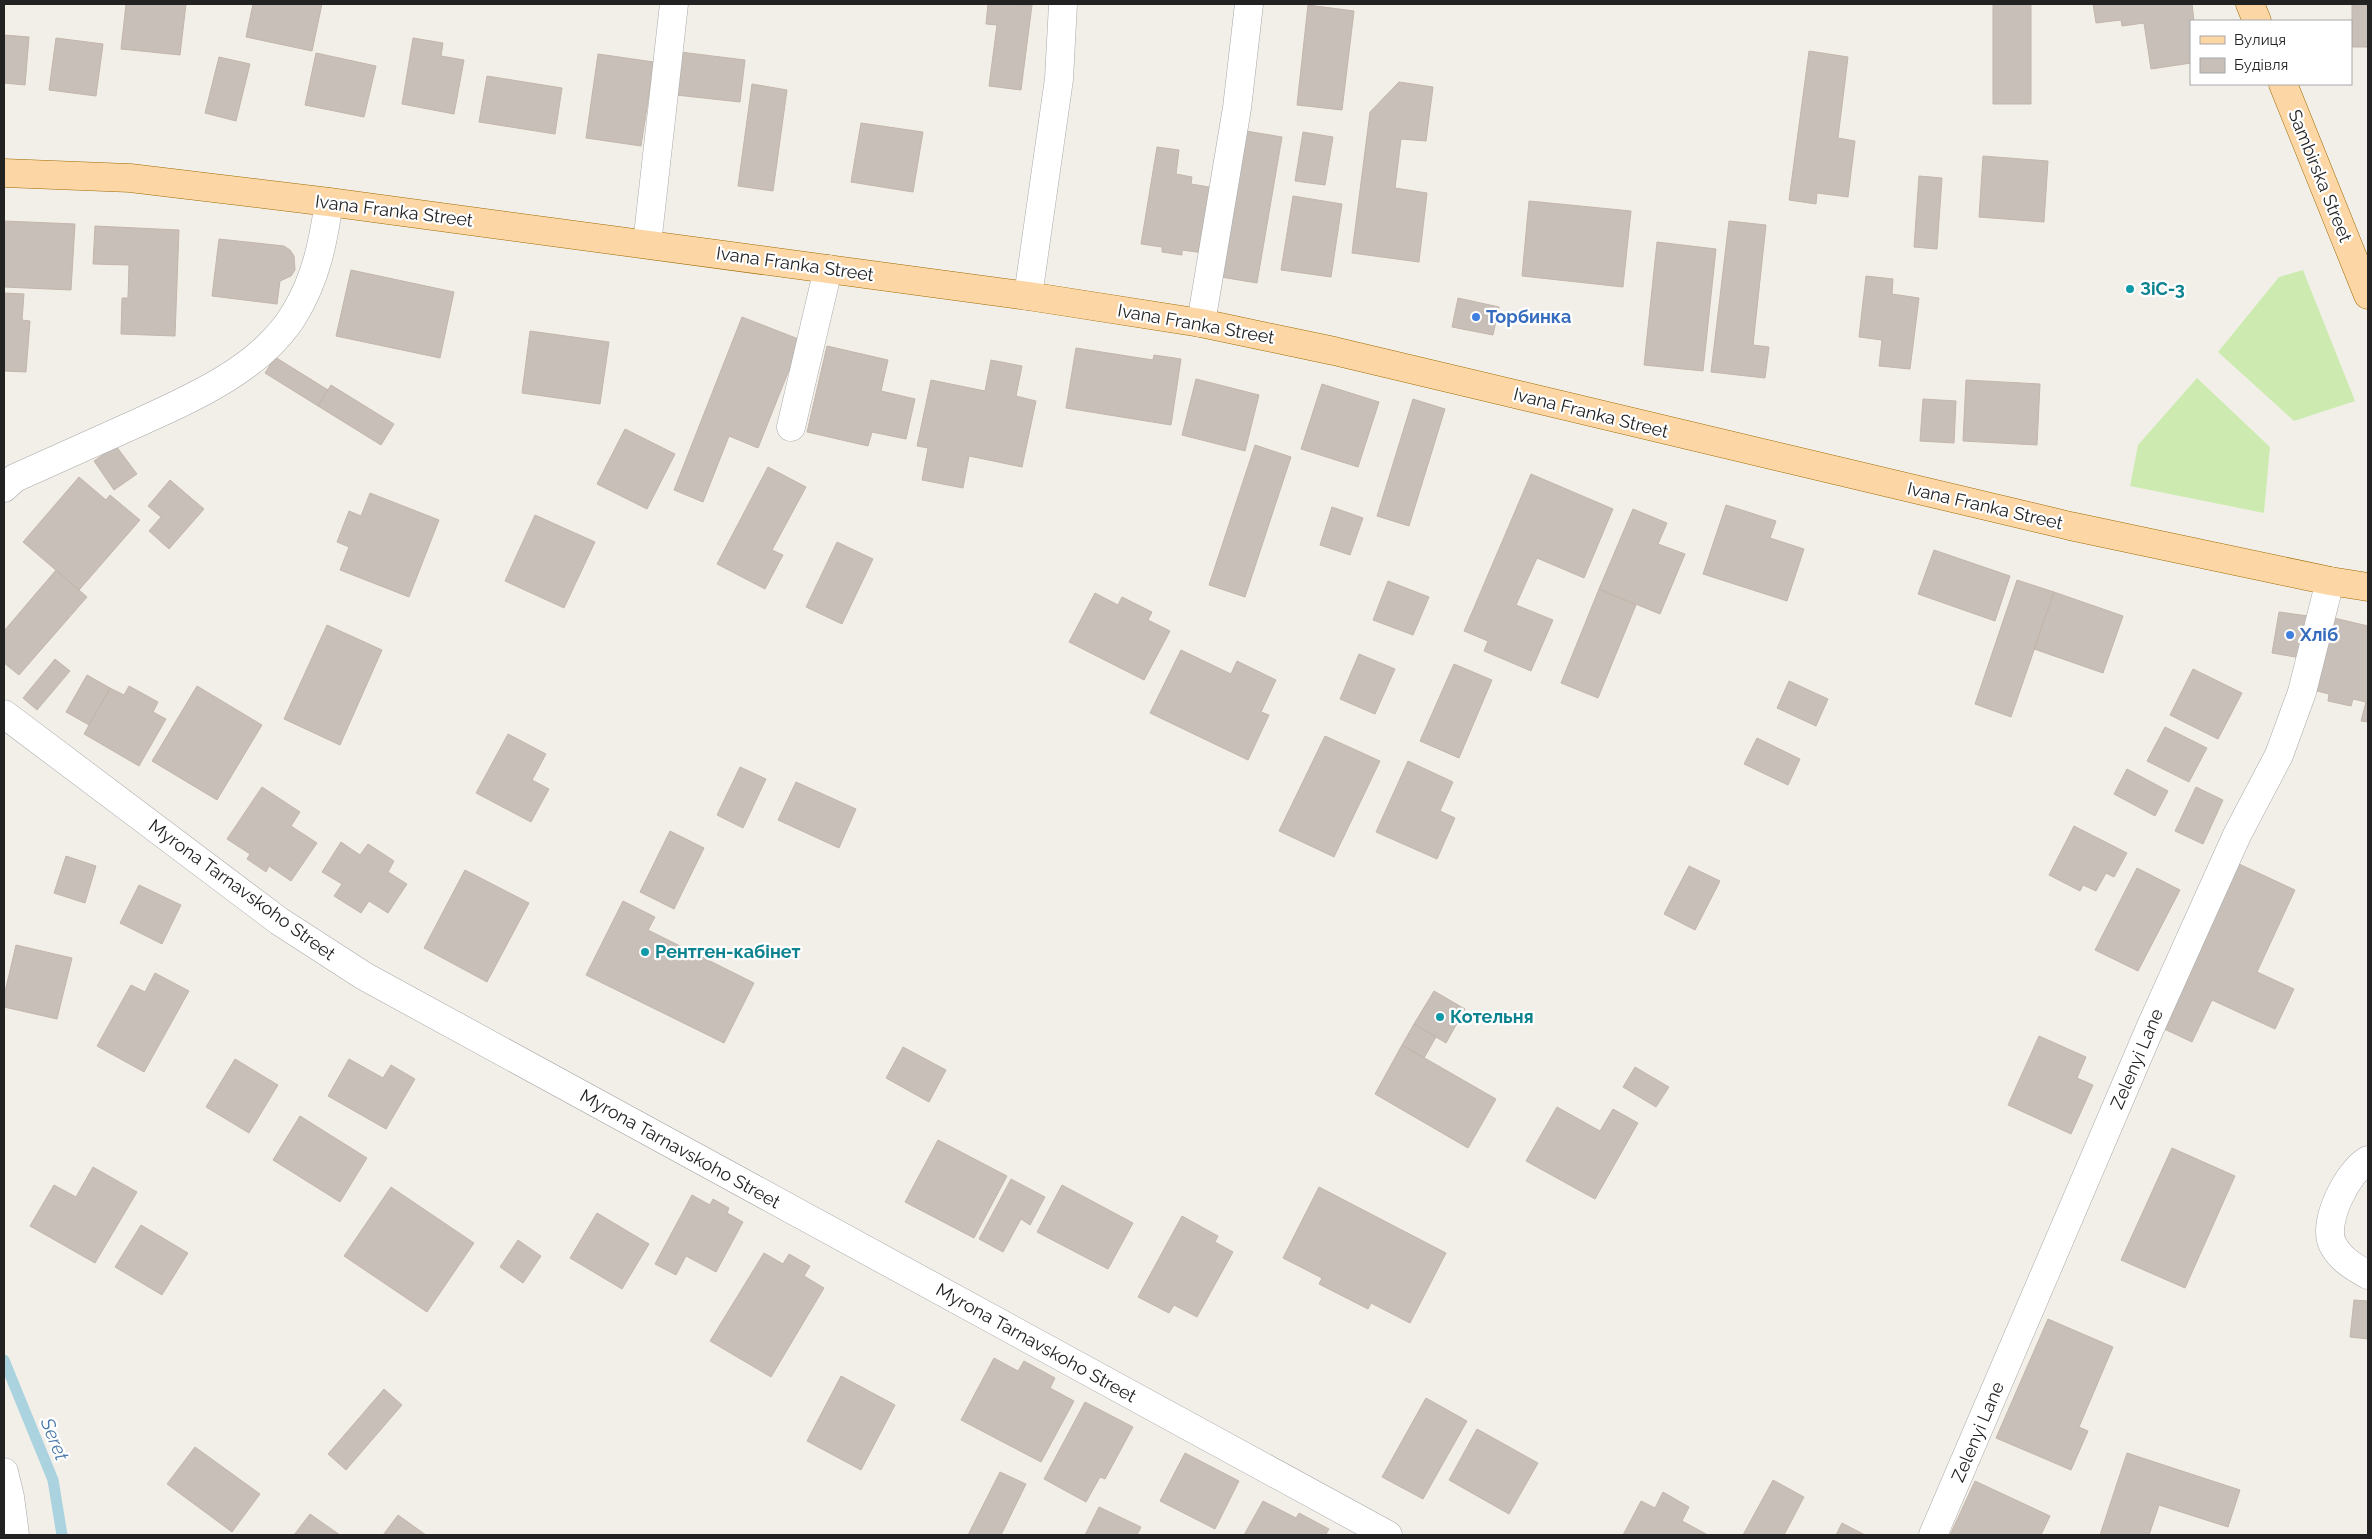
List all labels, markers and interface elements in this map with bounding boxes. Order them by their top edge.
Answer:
legend [2190,20,2352,85]
text: Вулиця [2234,31,2286,49]
text: Будівля [2234,56,2288,74]
street label: Sambirska Street [2284,106,2357,245]
street label: Ivana Franka Street [314,190,474,231]
street label: Ivana Franka Street [715,242,875,285]
place label: ЗіС-3 [2140,278,2185,299]
marker: ЗіС-3 [2124,283,2136,295]
street label: Ivana Franka Street [1116,299,1276,348]
place label: Торбинка [1486,306,1571,327]
marker: Торбинка [1470,311,1482,323]
street label: Ivana Franka Street [1512,383,1671,442]
street label: Ivana Franka Street [1905,477,2065,534]
place label: Хліб [2299,624,2338,645]
marker: Хліб [2284,629,2296,641]
street label: Myrona Tarnavskoho Street [145,815,340,964]
place label: Рентген-кабінет [655,941,801,962]
marker: Рентген-кабінет [639,946,651,958]
street label: Zelenyi Lane [2106,1005,2167,1112]
place label: Котельня [1450,1006,1534,1027]
marker: Котельня [1434,1011,1446,1023]
street label: Myrona Tarnavskoho Street [577,1085,784,1212]
street label: Myrona Tarnavskoho Street [933,1279,1140,1406]
street label: Zelenyi Lane [1947,1378,2008,1485]
water label: Seret [36,1414,74,1464]

